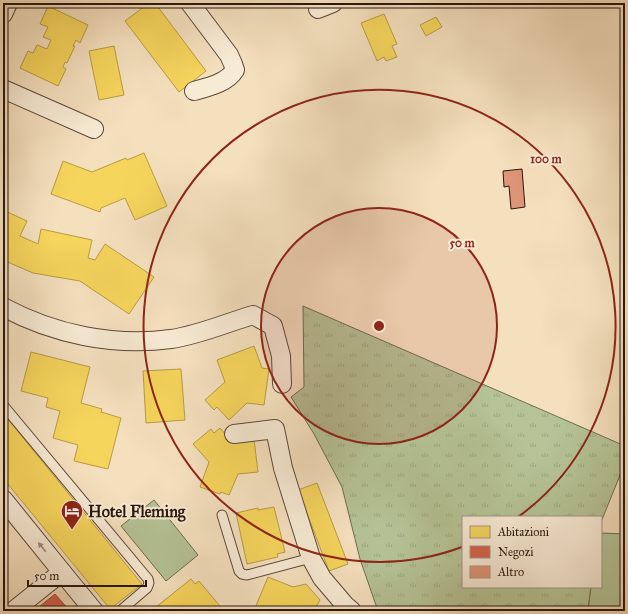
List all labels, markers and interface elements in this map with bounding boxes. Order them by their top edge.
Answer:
text: 100 m [530,152,563,166]
text: 50 m [449,236,476,250]
centre of rings [372,319,386,333]
hotel icon: Hotel Fleming [59,498,85,531]
place label: Hotel Fleming [88,502,186,522]
legend [462,516,602,588]
text: Abitazioni [497,525,550,539]
one-way arrow [37,541,46,552]
text: Negozi [498,545,534,560]
scale bar [28,562,146,588]
text: Altro [497,565,524,579]
text: 50 m [34,569,59,583]

